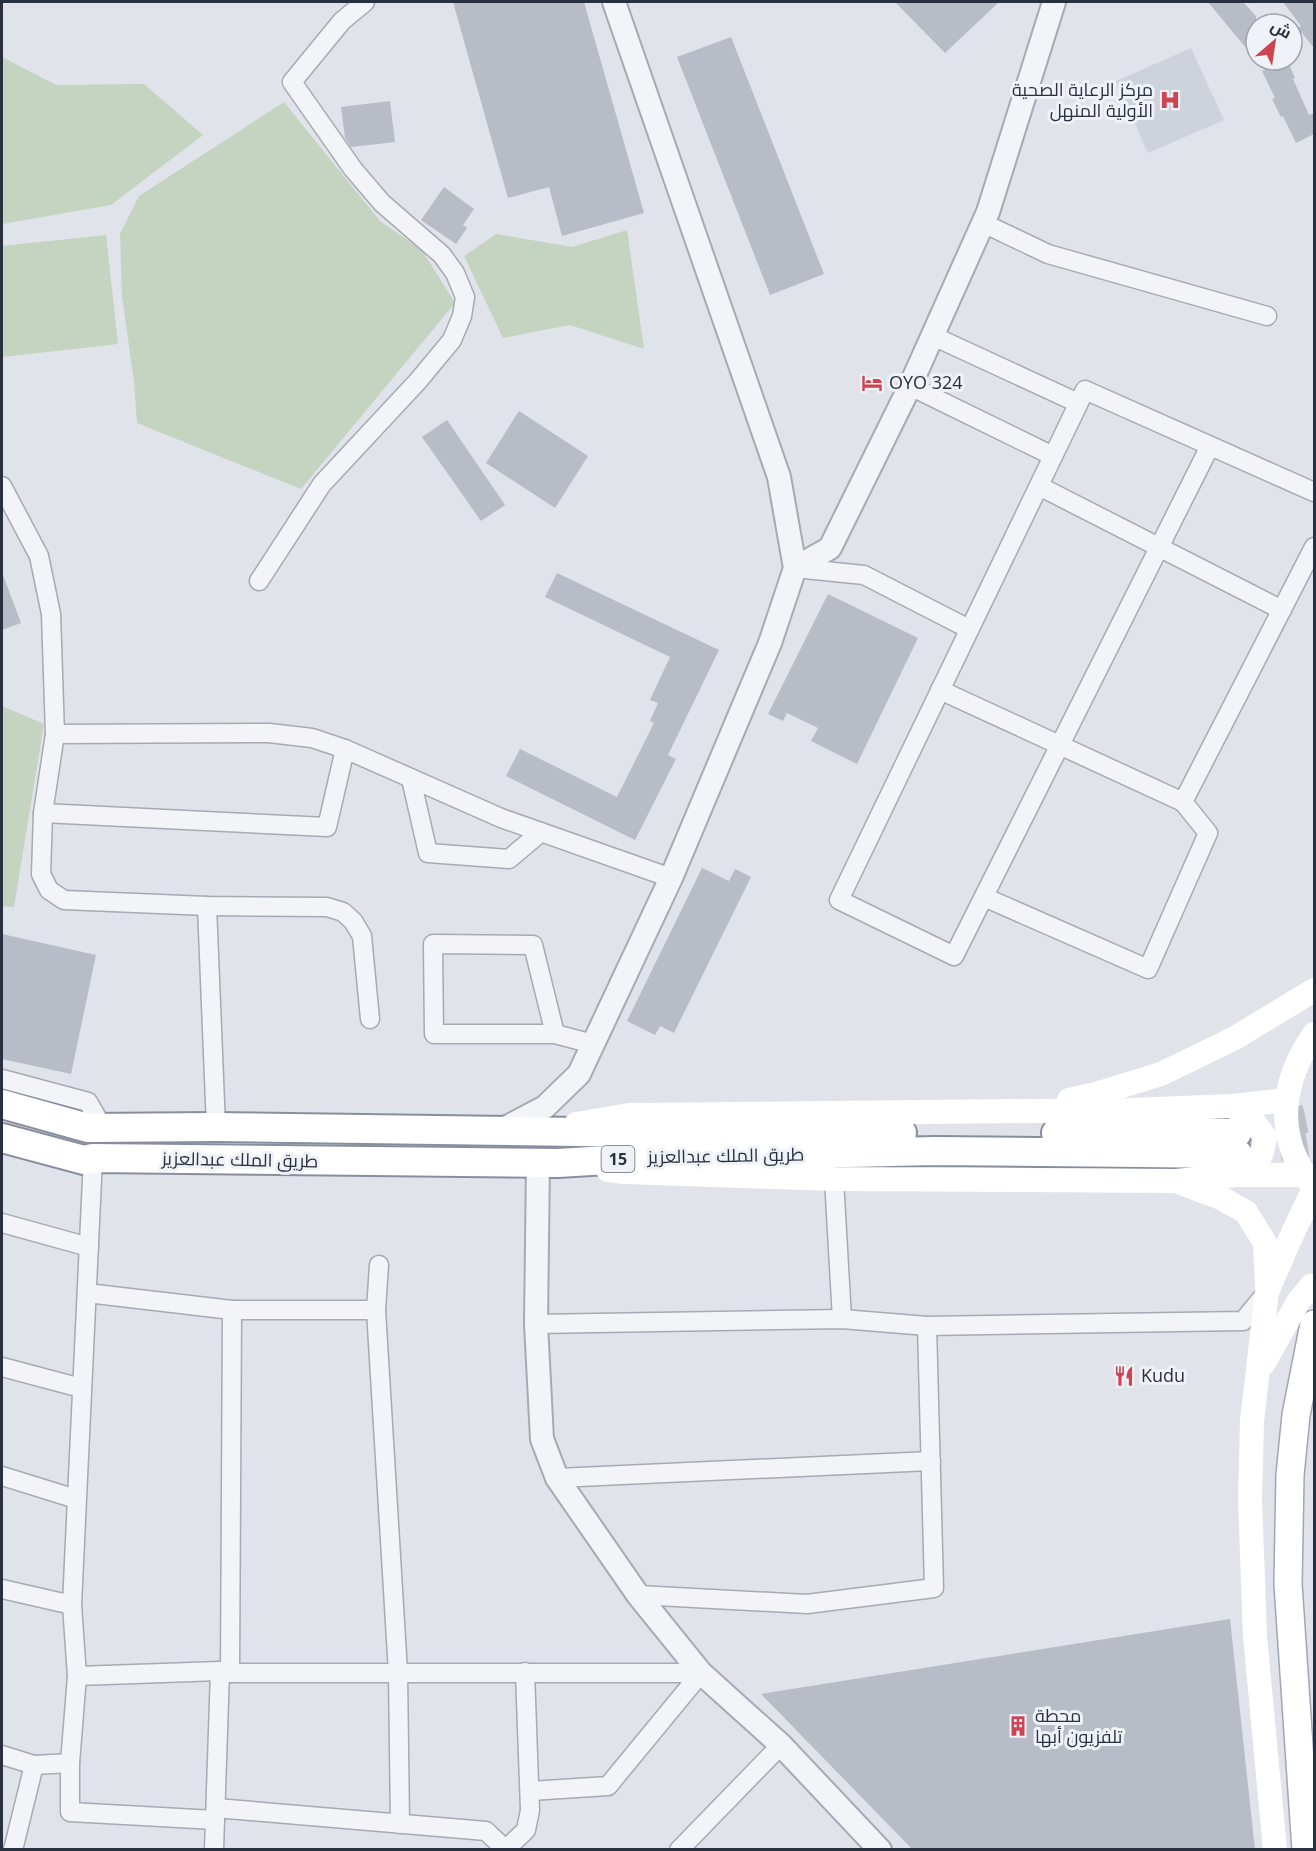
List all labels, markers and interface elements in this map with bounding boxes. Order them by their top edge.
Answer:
north arrow [1244,12,1304,72]
text: ش [1267,14,1296,43]
place label: مركز الرعاية الصحية الأولية المنهل [1012,77,1153,122]
hospital icon: مركز الرعاية الصحية الأولية المنهل [1158,88,1182,112]
place label: OYO 324 [889,370,963,394]
hotel icon: OYO 324 [860,371,884,395]
street label: طريق الملك عبدالعزيز [647,1142,804,1169]
street label: طريق الملك عبدالعزيز [161,1146,318,1173]
road number: 15 [602,1146,634,1172]
place label: Kudu [1141,1363,1185,1387]
restaurant icon: Kudu [1112,1364,1136,1388]
place label: محطة تلفزيون أبها [1035,1703,1123,1748]
building icon: محطة تلفزيون أبها [1006,1714,1030,1738]

